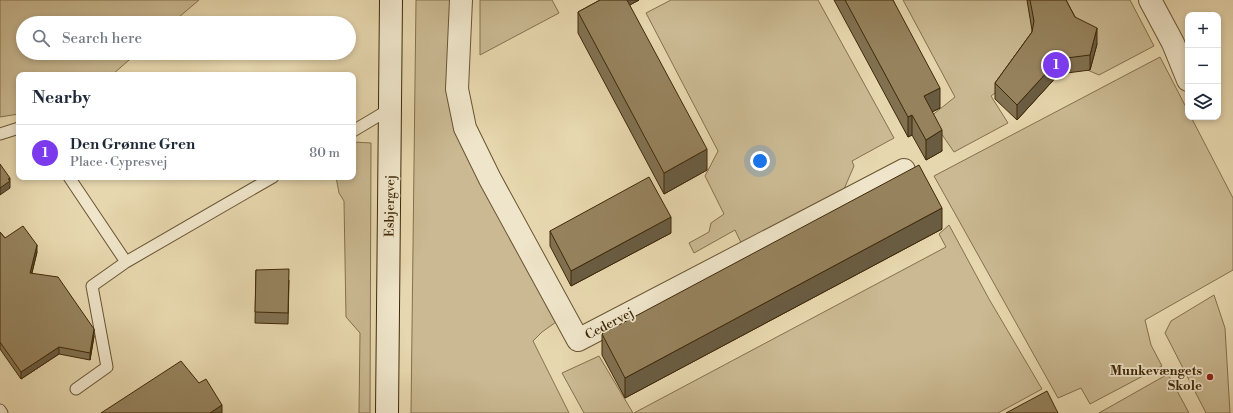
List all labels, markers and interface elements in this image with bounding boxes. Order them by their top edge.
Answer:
map controls [1185,12,1221,120]
button: + [1185,12,1221,48]
search box [16,16,356,60]
icon: search [30,27,52,49]
text: Search here [62,29,142,48]
button: − [1185,48,1221,84]
pin: 1 [1043,50,1069,80]
button: layers [1185,84,1221,120]
text: Nearby [32,87,91,109]
text: Den Grønne Gren [70,135,195,154]
text: 1 [42,145,48,161]
text: 80 m [309,145,340,161]
your location [750,151,770,171]
text: Place · Cypresvej [70,154,168,170]
street label: Esbjergvej [381,175,399,237]
street label: Cedervej [582,304,636,343]
place label: Munkevængets Skole [1110,363,1202,394]
marker: Munkevængets Skole [1205,372,1215,382]

